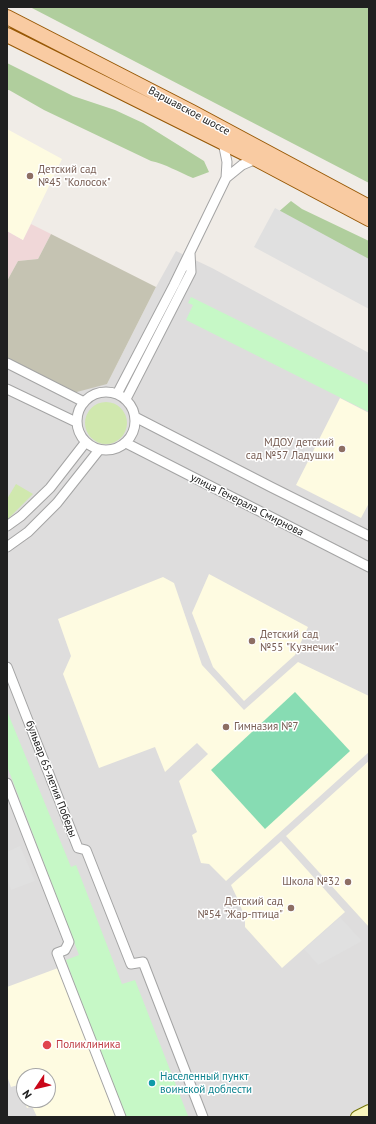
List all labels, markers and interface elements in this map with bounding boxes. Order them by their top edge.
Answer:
street label: Варшавское шоссе [146,84,232,138]
place label: Детский сад №45 "Колосок" [38,163,111,189]
marker: Детский сад №45 "Колосок" [25,171,35,181]
place label: МДОУ детский сад №57 Ладушки [246,436,334,462]
marker: МДОУ детский сад №57 Ладушки [337,444,347,454]
street label: улица Генерала Смирнова [188,471,306,539]
place label: Детский сад №55 "Кузнечик" [260,628,338,654]
marker: Детский сад №55 "Кузнечик" [247,636,257,646]
street label: бульвар 65-летия Победы [23,719,79,839]
place label: Гимназия №7 [234,720,298,734]
marker: Гимназия №7 [221,722,231,732]
place label: Школа №32 [282,875,340,889]
marker: Школа №32 [343,877,353,887]
place label: Детский сад №54 "Жар-птица" [197,895,283,921]
marker: Детский сад №54 "Жар-птица" [286,903,296,913]
place label: Поликлиника [56,1038,120,1052]
marker: Поликлиника [41,1039,53,1051]
north arrow [16,1068,56,1108]
place label: Населенный пункт воинской доблести [160,1070,252,1096]
marker: Населенный пункт воинской доблести [147,1078,157,1088]
text: N [19,1087,35,1101]

